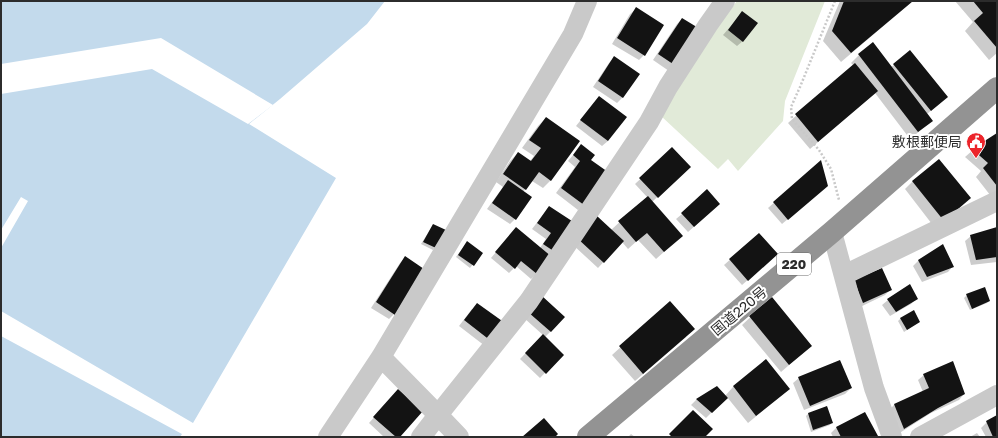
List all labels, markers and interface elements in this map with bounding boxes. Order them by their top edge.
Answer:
public building icon: 敷根郵便局 [965,131,987,159]
place label: 敷根郵便局 [892,133,962,150]
road number: 220 [777,253,811,275]
street label: 国道220号 [708,283,770,339]

